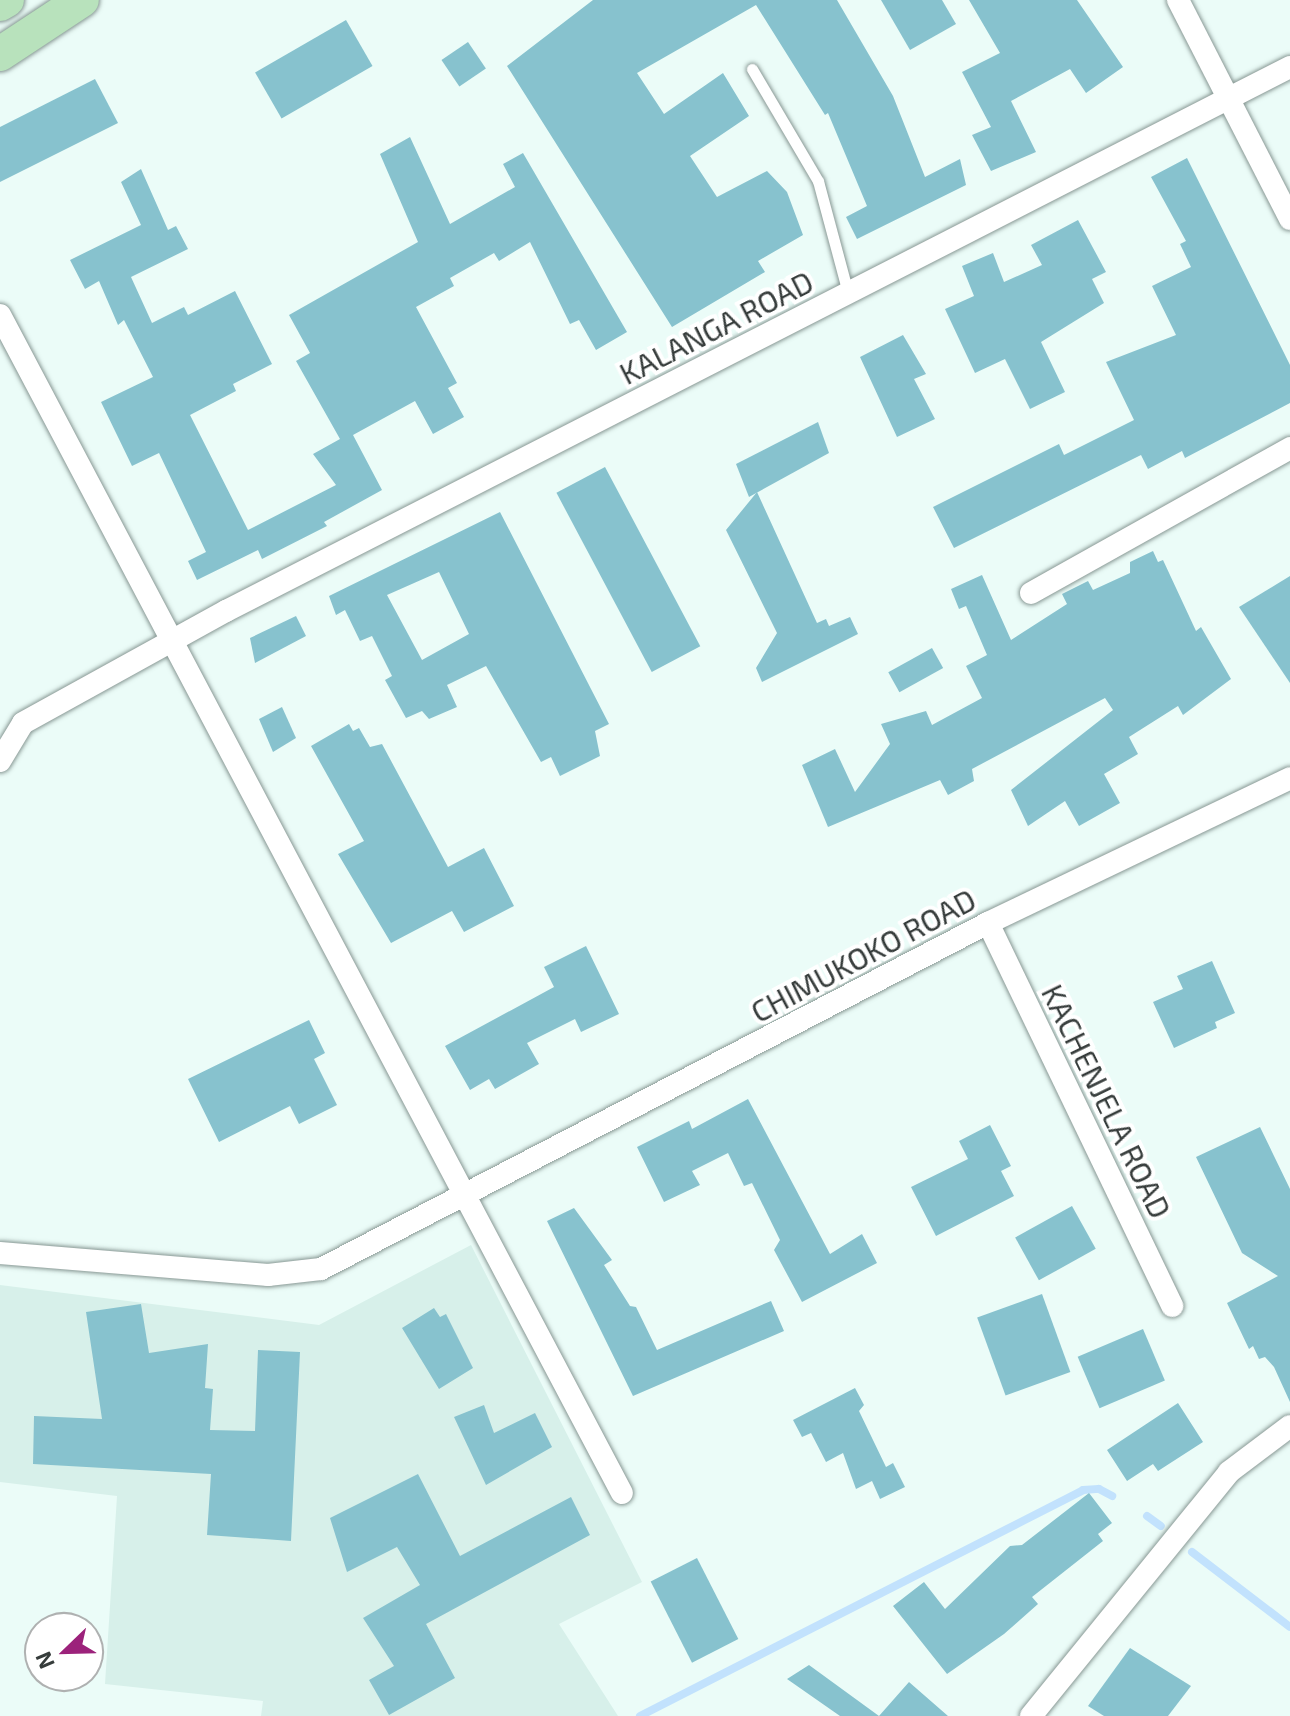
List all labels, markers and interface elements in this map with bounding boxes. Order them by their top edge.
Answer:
street label: KALANGA ROAD [613,263,819,391]
street label: CHIMUKOKO ROAD [745,881,981,1029]
street label: KACHENJELA ROAD [1035,978,1179,1224]
north arrow [24,1612,104,1692]
text: N [29,1648,59,1673]

